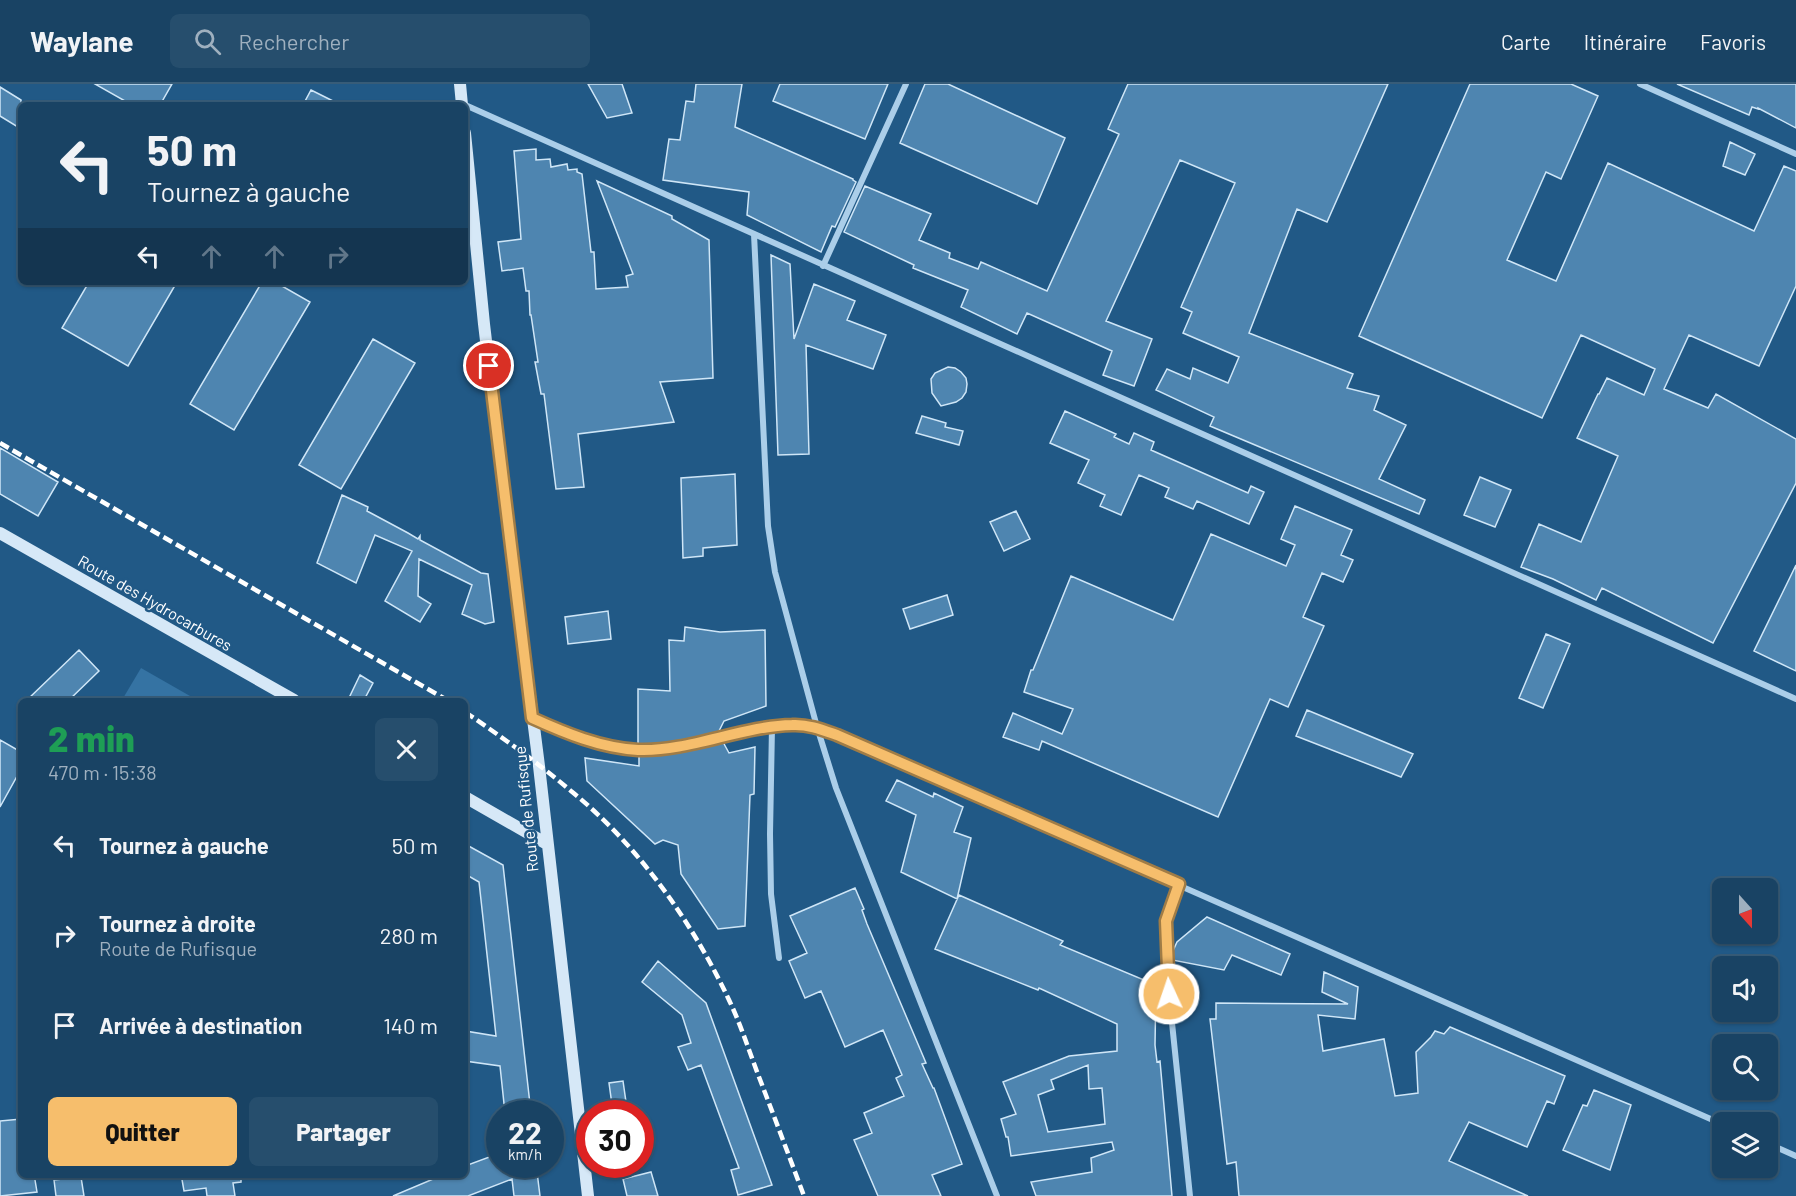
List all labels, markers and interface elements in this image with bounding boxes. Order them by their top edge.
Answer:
search box [170,14,590,68]
text: Waylane [30,24,134,58]
icon: search [191,25,224,58]
text: Rechercher [239,28,349,54]
text: Carte [1501,29,1551,54]
text: Itinéraire [1584,29,1667,54]
text: Favoris [1700,29,1766,54]
text: 50 m [147,124,237,174]
icon: left [48,126,126,204]
text: Tournez à gauche [147,175,350,207]
icon: left [132,240,165,273]
icon: ahead [195,240,228,273]
icon: ahead [258,240,291,273]
icon: right [321,240,354,273]
pin [463,340,514,391]
icon: arrive [472,349,505,382]
street label: Route des Hydrocarbures [75,551,236,654]
text: 2 min [48,716,135,759]
button: close [375,718,438,781]
street label: Route de Rufisque [509,745,542,873]
text: 470 m · 15:38 [48,760,157,784]
icon: left [48,829,81,862]
text: Tournez à gauche [99,832,269,858]
text: 50 m [392,832,438,858]
north arrow [1712,878,1778,944]
map controls [1712,878,1778,1178]
text: Tournez à droite [99,910,256,936]
icon: right [48,919,81,952]
text: 280 m [380,922,438,948]
text: Route de Rufisque [99,936,257,960]
button: sound [1712,956,1778,1022]
position arrow [1137,962,1201,1026]
icon: arrive [48,1009,81,1042]
text: Arrivée à destination [99,1012,302,1038]
text: 140 m [383,1012,438,1038]
button: search [1712,1034,1778,1100]
button: Quitter [48,1097,237,1166]
button: Partager [249,1097,438,1166]
speed limit sign: 30 [576,1100,654,1178]
button: layers [1712,1112,1778,1178]
text: 22 [508,1114,542,1150]
text: km/h [508,1145,542,1163]

